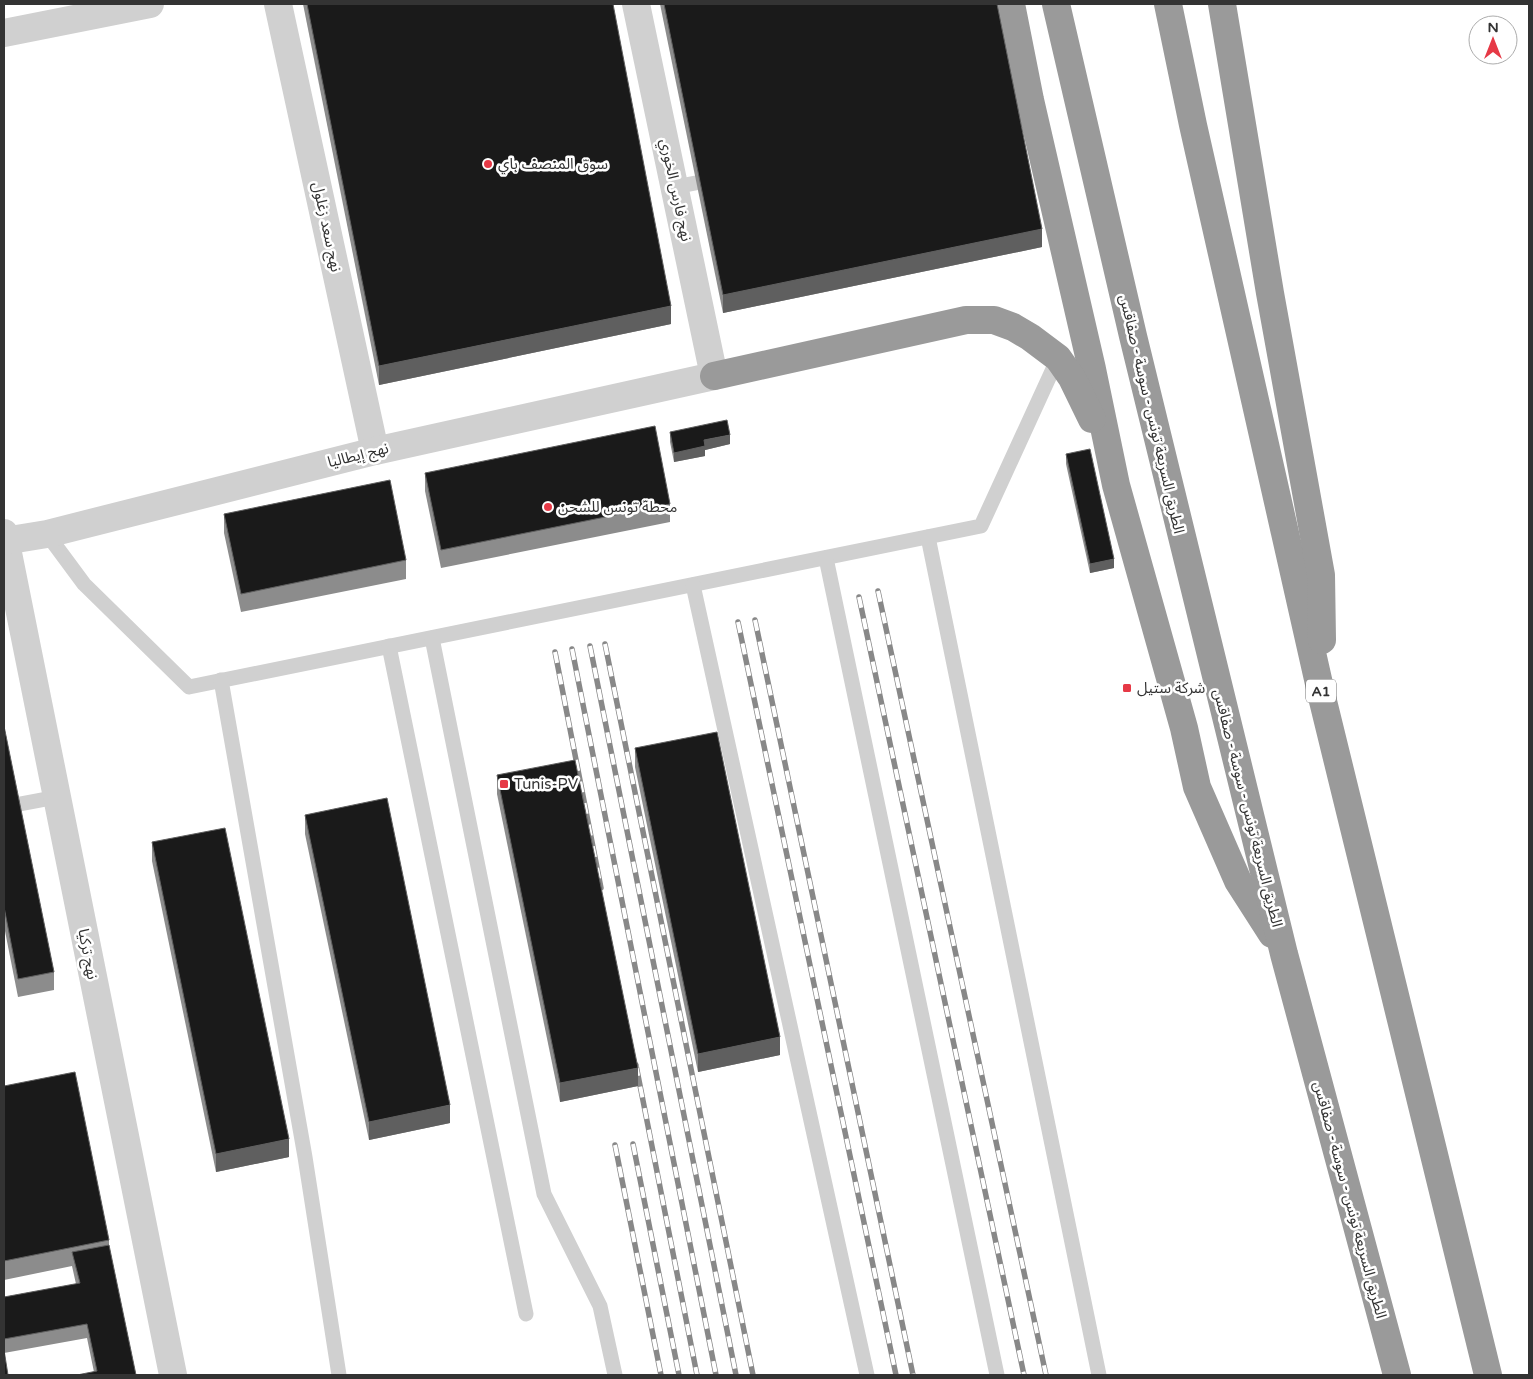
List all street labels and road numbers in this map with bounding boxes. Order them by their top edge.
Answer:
street label: نهج فارس الخوري [653,137,696,244]
street label: نهج سعد زغلول [306,180,345,274]
street label: الطريق السريعة تونس - سوسة - صفاقس [1115,293,1188,535]
street label: نهج إيطاليا [326,439,391,474]
road number: A1 [1306,679,1336,702]
street label: الطريق السريعة تونس - سوسة - صفاقس [1209,687,1286,929]
street label: نهج تركيا [71,927,102,981]
street label: الطريق السريعة تونس - سوسة - صفاقس [1309,1079,1390,1321]

